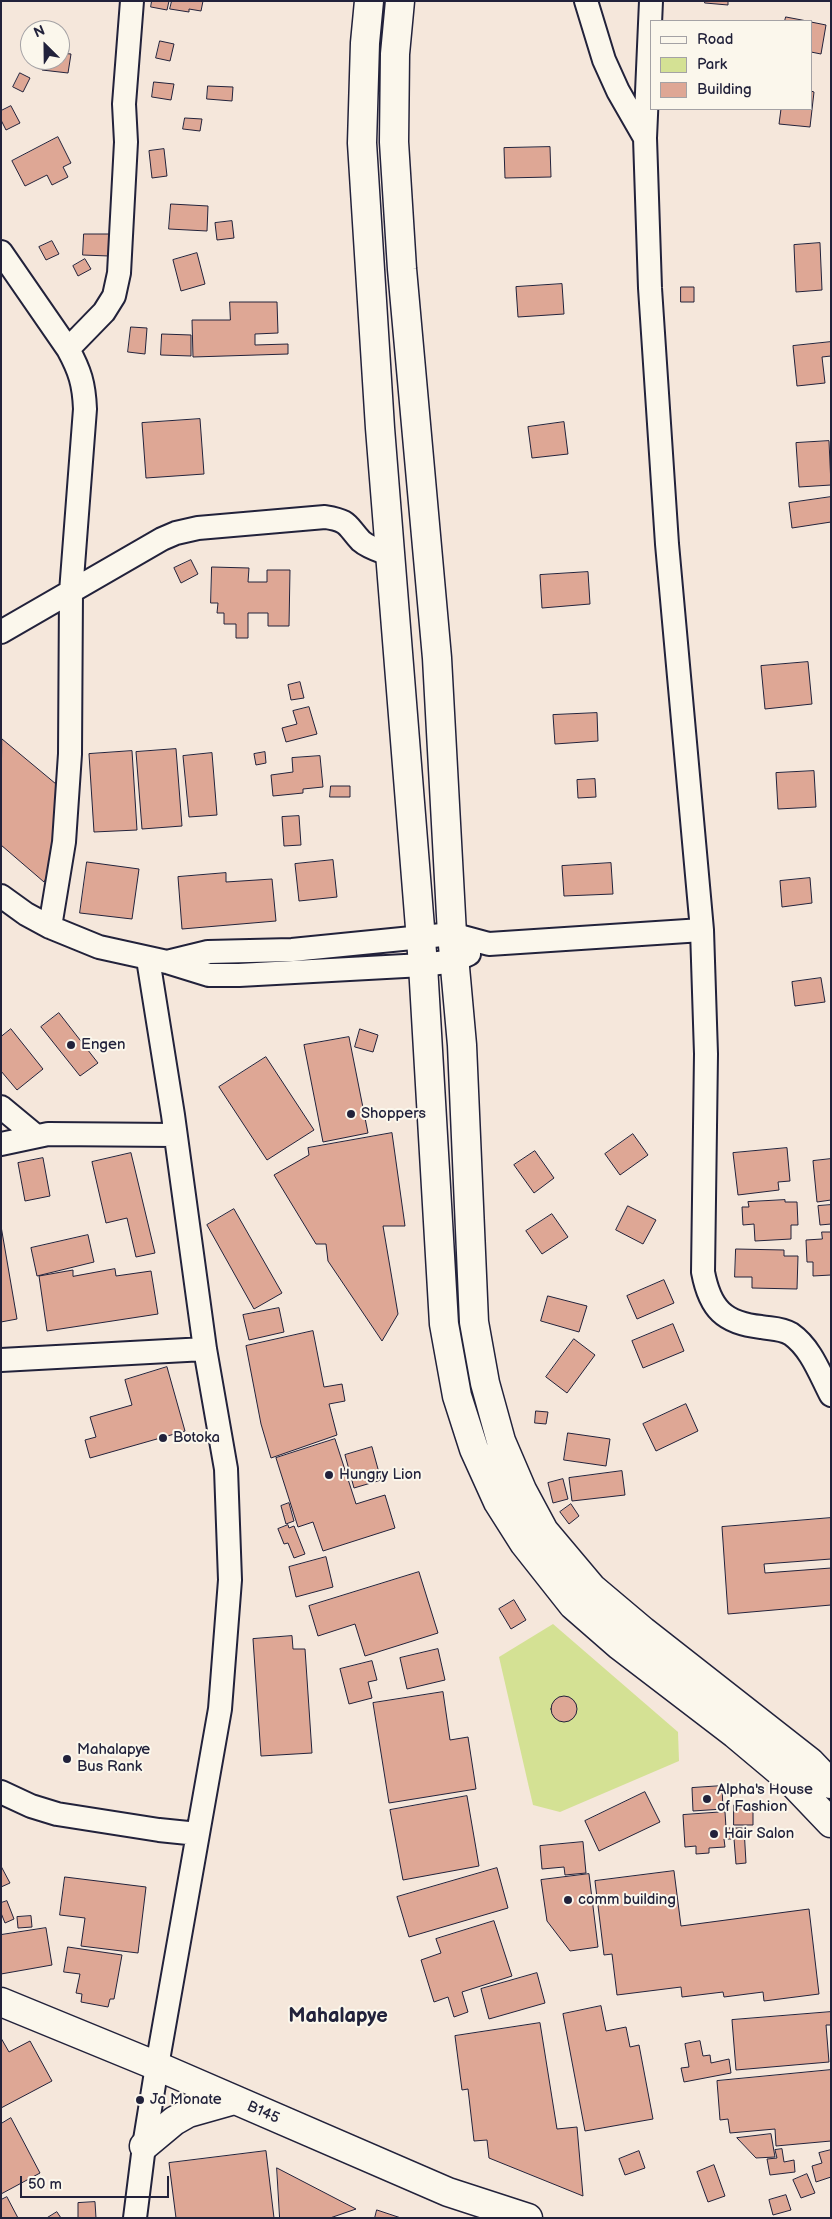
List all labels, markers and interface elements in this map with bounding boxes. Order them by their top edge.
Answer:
north arrow [20,20,70,70]
legend [650,20,812,110]
text: N [31,22,47,42]
text: Road [697,30,733,49]
text: Park [697,55,727,74]
text: Building [697,80,752,99]
place label: Engen [81,1036,125,1054]
marker: Engen [65,1039,77,1051]
place label: Shoppers [361,1105,426,1123]
marker: Shoppers [345,1108,357,1120]
place label: Botoka [173,1429,220,1447]
marker: Botoka [157,1432,169,1444]
place label: Hungry Lion [339,1466,422,1484]
marker: Hungry Lion [323,1469,335,1481]
place label: Mahalapye Bus Rank [77,1741,150,1776]
marker: Mahalapye Bus Rank [61,1753,73,1765]
place label: Alpha's House of Fashion [717,1781,813,1816]
marker: Alpha's House of Fashion [701,1793,713,1805]
place label: Hair Salon [724,1825,794,1843]
marker: Hair Salon [708,1828,720,1840]
place label: comm building [578,1891,676,1909]
marker: comm building [562,1894,574,1906]
district label: Mahalapye [288,2005,388,2029]
place label: Ja Monate [150,2091,222,2109]
marker: Ja Monate [134,2094,146,2106]
street label: B145 [244,2098,282,2128]
scale bar [22,2166,171,2198]
text: 50 m [28,2175,62,2194]

